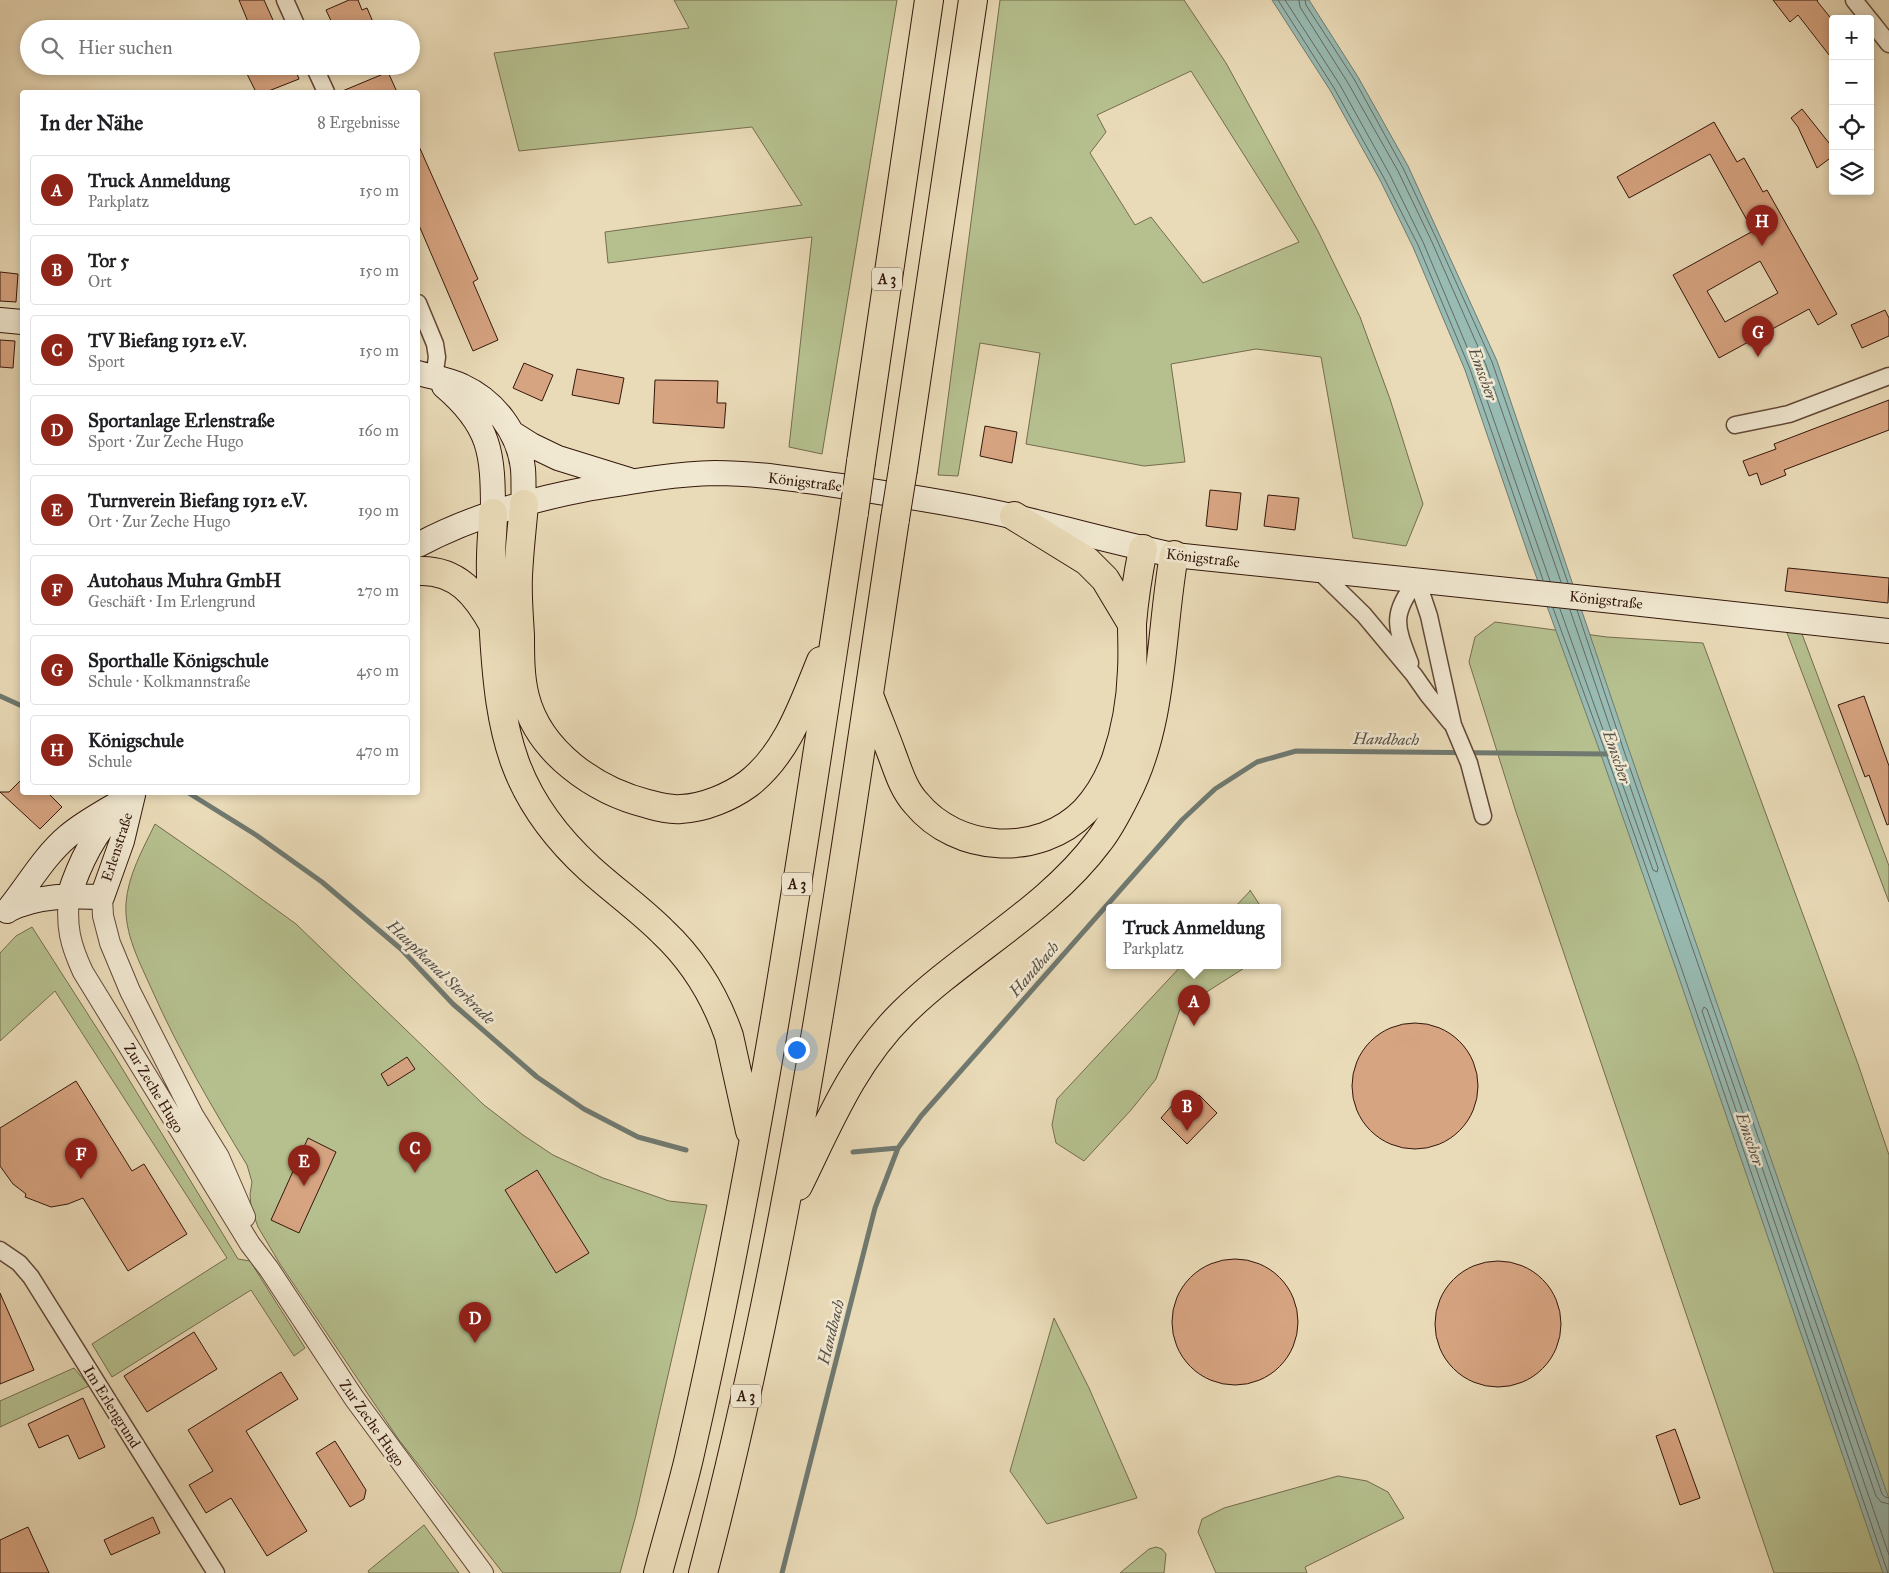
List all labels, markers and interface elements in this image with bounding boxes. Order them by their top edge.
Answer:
map controls [1829,15,1874,195]
button: + [1829,15,1874,60]
search box [20,20,420,75]
icon: search [38,34,66,62]
text: Hier suchen [78,36,172,59]
button: − [1829,60,1874,105]
button: locate [1829,105,1874,150]
text: In der Nähe [40,110,143,136]
text: 8 Ergebnisse [317,113,400,132]
button: layers [1829,150,1874,195]
text: Truck Anmeldung [88,169,230,192]
text: A [52,181,62,200]
text: 150 m [359,181,399,200]
text: Parkplatz [88,192,149,211]
pin: H [1746,205,1778,246]
text: Tor 5 [88,249,129,272]
text: B [52,261,62,280]
text: 150 m [359,261,399,280]
road number: A 3 [872,268,902,290]
text: Ort [88,272,112,291]
pin: G [1742,316,1774,357]
text: TV Biefang 1912 e.V. [88,329,247,352]
text: C [52,341,62,360]
text: 150 m [359,341,399,360]
water label: Emscher [1464,344,1502,404]
text: Sport [88,352,125,371]
text: Sportanlage Erlenstraße [88,409,275,432]
text: D [51,421,63,440]
text: 160 m [358,421,399,440]
text: Sport · Zur Zeche Hugo [88,432,244,451]
street label: Königstraße [767,469,843,495]
text: Turnverein Biefang 1912 e.V. [88,489,307,512]
text: E [51,501,63,520]
text: 190 m [358,501,399,520]
text: Ort · Zur Zeche Hugo [88,512,230,531]
street label: Königstraße [1165,545,1241,571]
text: Autohaus Muhra GmbH [88,569,281,592]
text: F [52,581,62,600]
text: 270 m [357,581,399,600]
street label: Königstraße [1568,587,1644,613]
text: Geschäft · Im Erlengrund [88,592,256,611]
text: Sporthalle Königschule [88,649,269,672]
text: G [51,661,63,680]
text: 450 m [356,661,399,680]
text: Schule · Kolkmannstraße [88,672,250,691]
water label: Emscher [1599,727,1635,787]
text: Königschule [88,729,184,752]
water label: Handbach [1352,729,1420,749]
text: H [50,741,64,760]
text: 470 m [356,741,399,760]
text: Schule [88,752,132,771]
street label: Erlenstraße [97,810,137,884]
road number: A 3 [782,872,812,896]
popup [1106,904,1281,969]
water label: Hauptkanal Sterkrade [382,915,499,1030]
text: Truck Anmeldung [1123,916,1264,939]
water label: Handbach [1004,938,1063,1001]
text: Parkplatz [1123,939,1184,958]
pin: A [1178,985,1210,1026]
your location [784,1037,810,1063]
street label: Zur Zeche Hugo [120,1040,188,1136]
pin: B [1171,1090,1203,1131]
water label: Emscher [1732,1109,1768,1169]
pin: C [399,1132,431,1173]
pin: F [65,1138,97,1179]
pin: E [288,1145,320,1186]
water label: Handbach [814,1297,848,1368]
pin: D [459,1302,491,1343]
street label: Im Erlengrund [80,1363,145,1452]
street label: Zur Zeche Hugo [336,1376,409,1470]
road number: A 3 [731,1384,761,1408]

